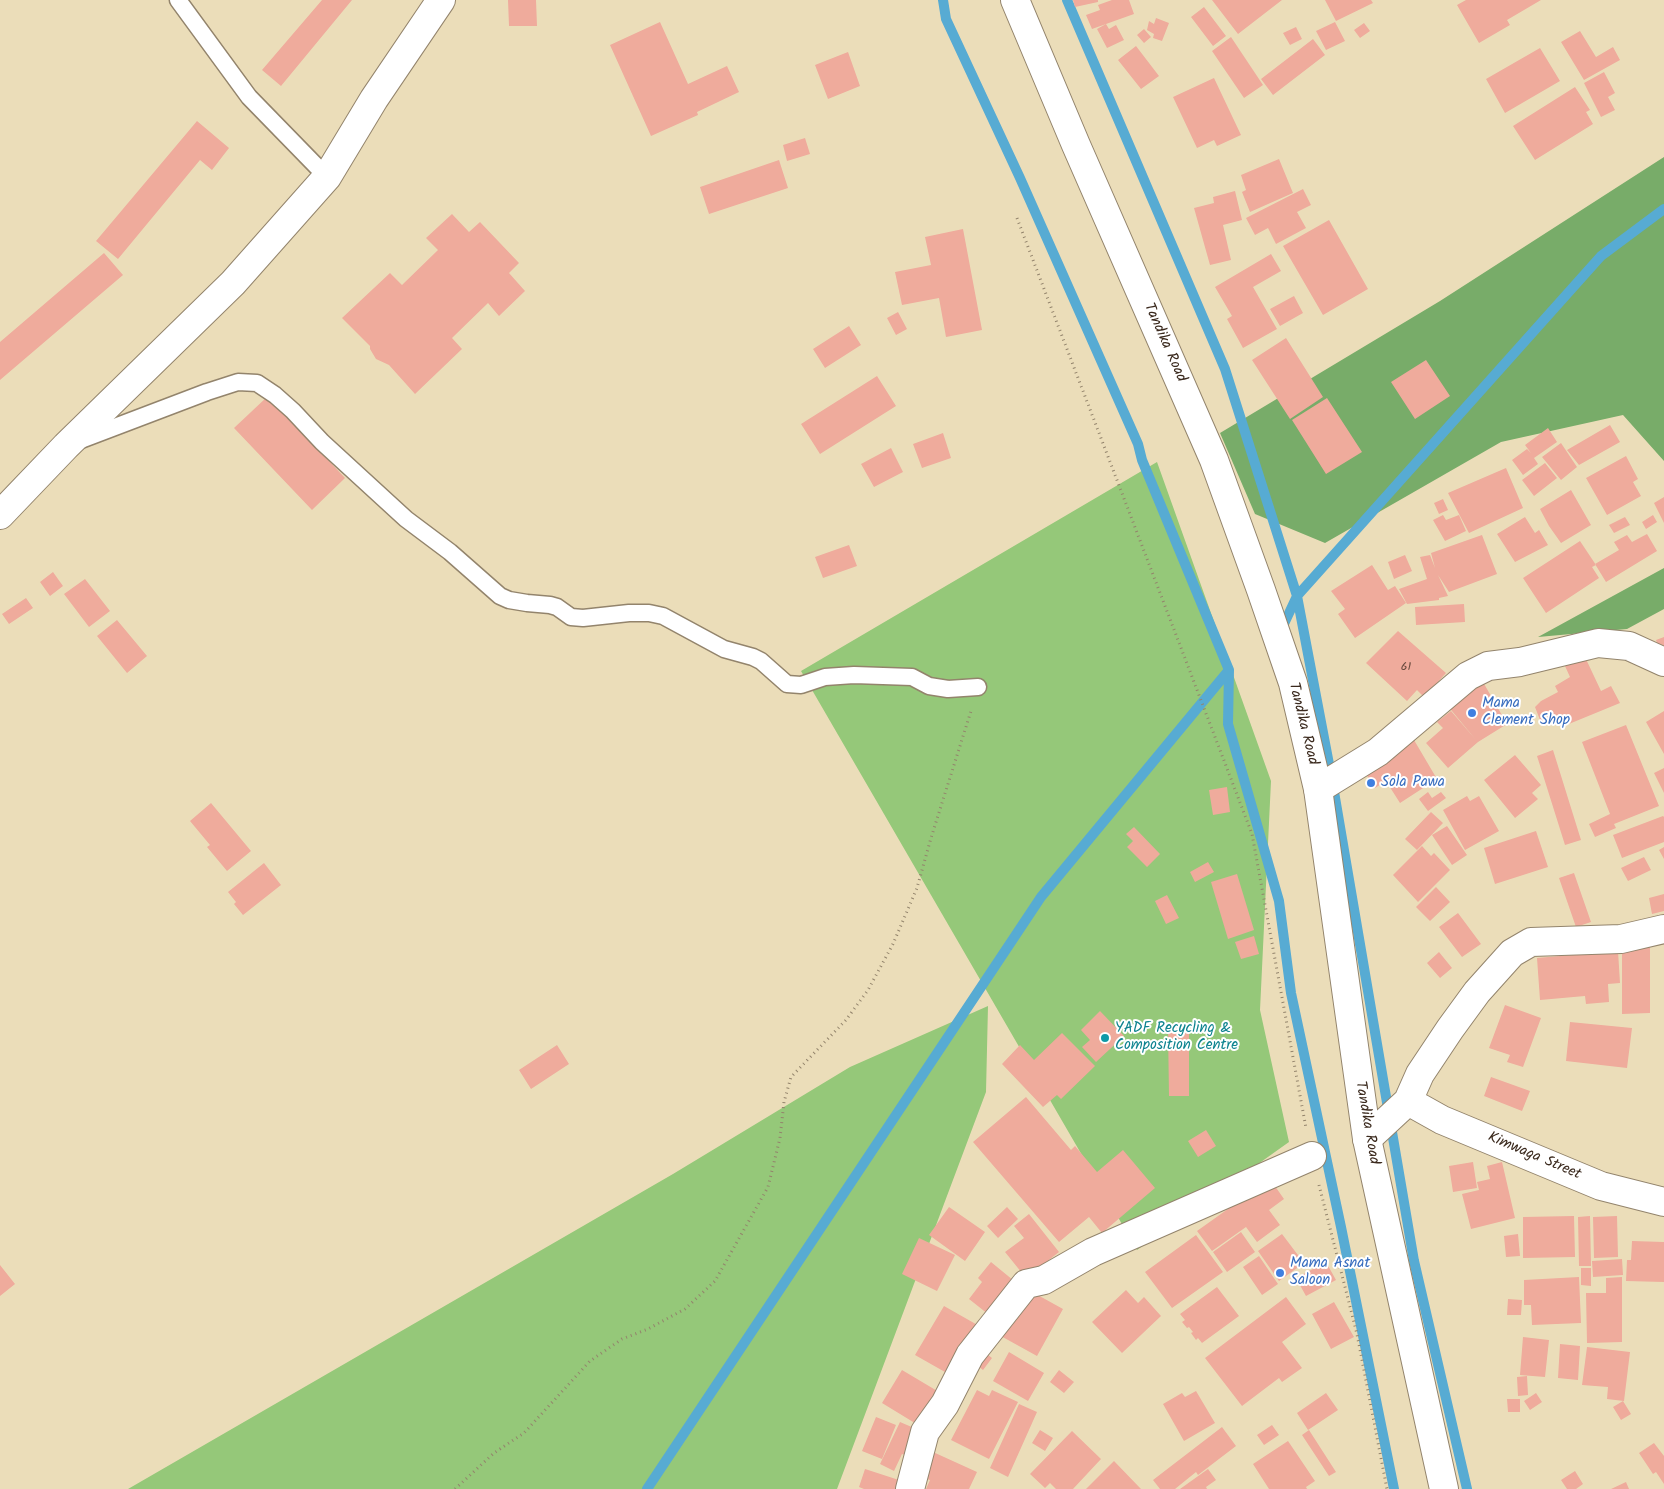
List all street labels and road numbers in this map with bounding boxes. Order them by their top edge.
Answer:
street label: Tandika Road [1139,301,1189,385]
street label: Tandika Road [1283,681,1321,767]
street label: Tandika Road [1350,1080,1382,1166]
street label: Kimwaga Street [1485,1129,1583,1185]

